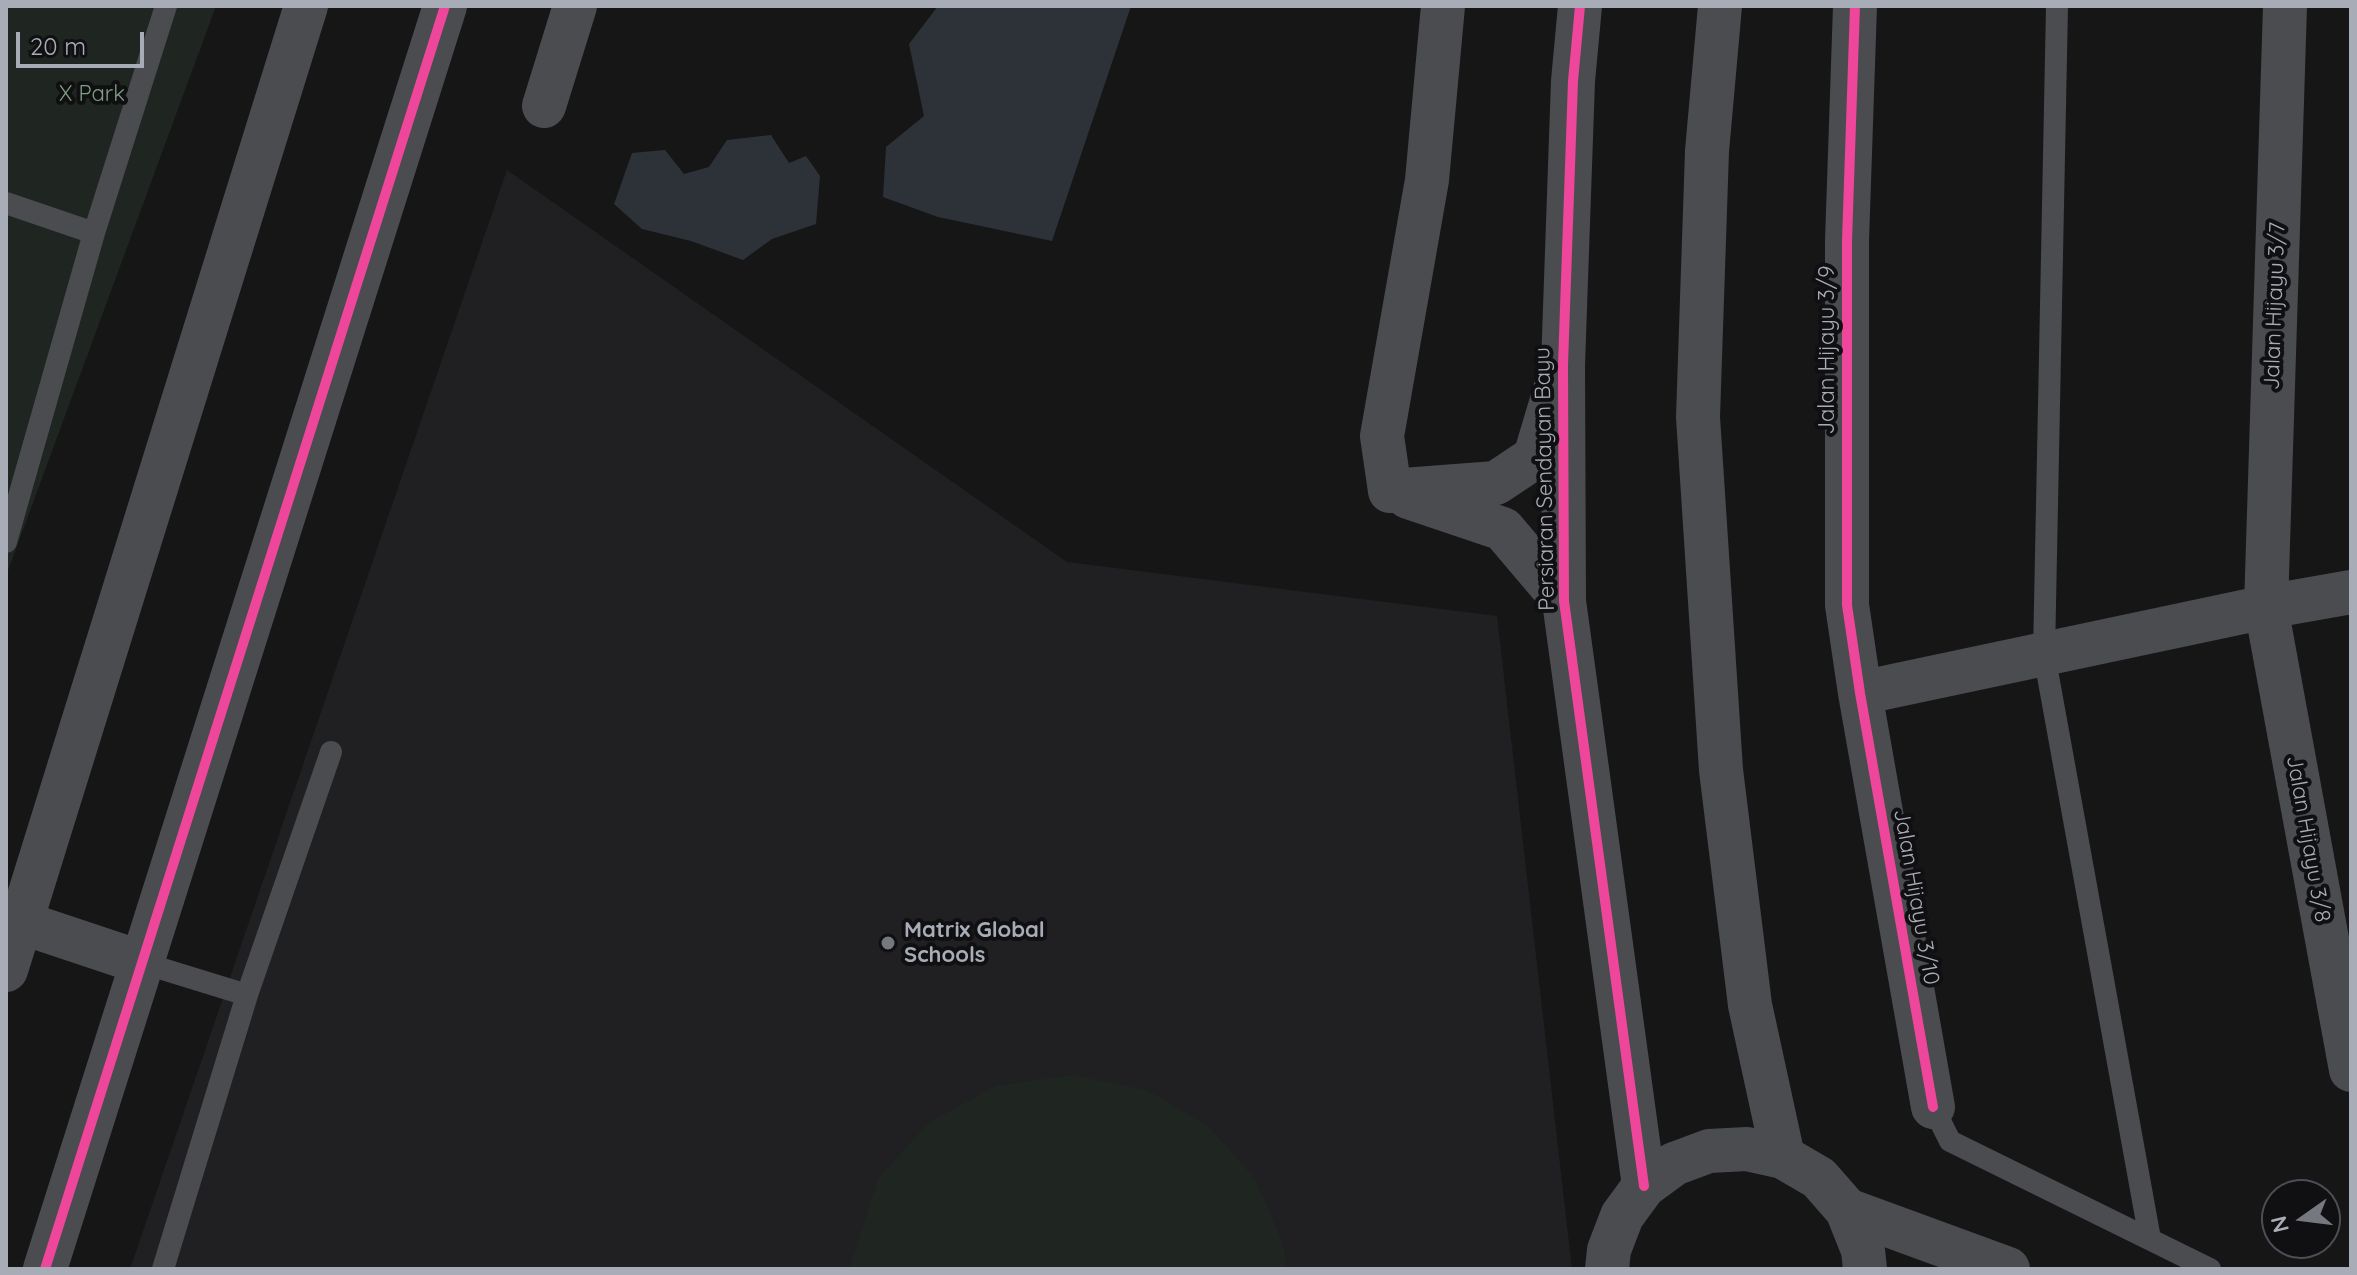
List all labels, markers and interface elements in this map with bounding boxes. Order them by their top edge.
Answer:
scale bar [20,16,148,66]
text: 20 m [30,31,86,61]
park label: X Park [59,81,125,107]
street label: Jalan Hijayu 3/7 [2259,222,2291,390]
street label: Jalan Hijayu 3/9 [1814,265,1840,435]
street label: Persiaran Sendayan Bayu [1530,347,1560,611]
street label: Jalan Hijayu 3/8 [2280,754,2336,924]
street label: Jalan Hijayu 3/10 [1888,807,1944,987]
place label: Matrix Global Schools [904,917,1045,968]
marker: Matrix Global Schools [879,934,897,952]
north arrow [2261,1179,2341,1259]
text: N [2264,1213,2295,1236]

